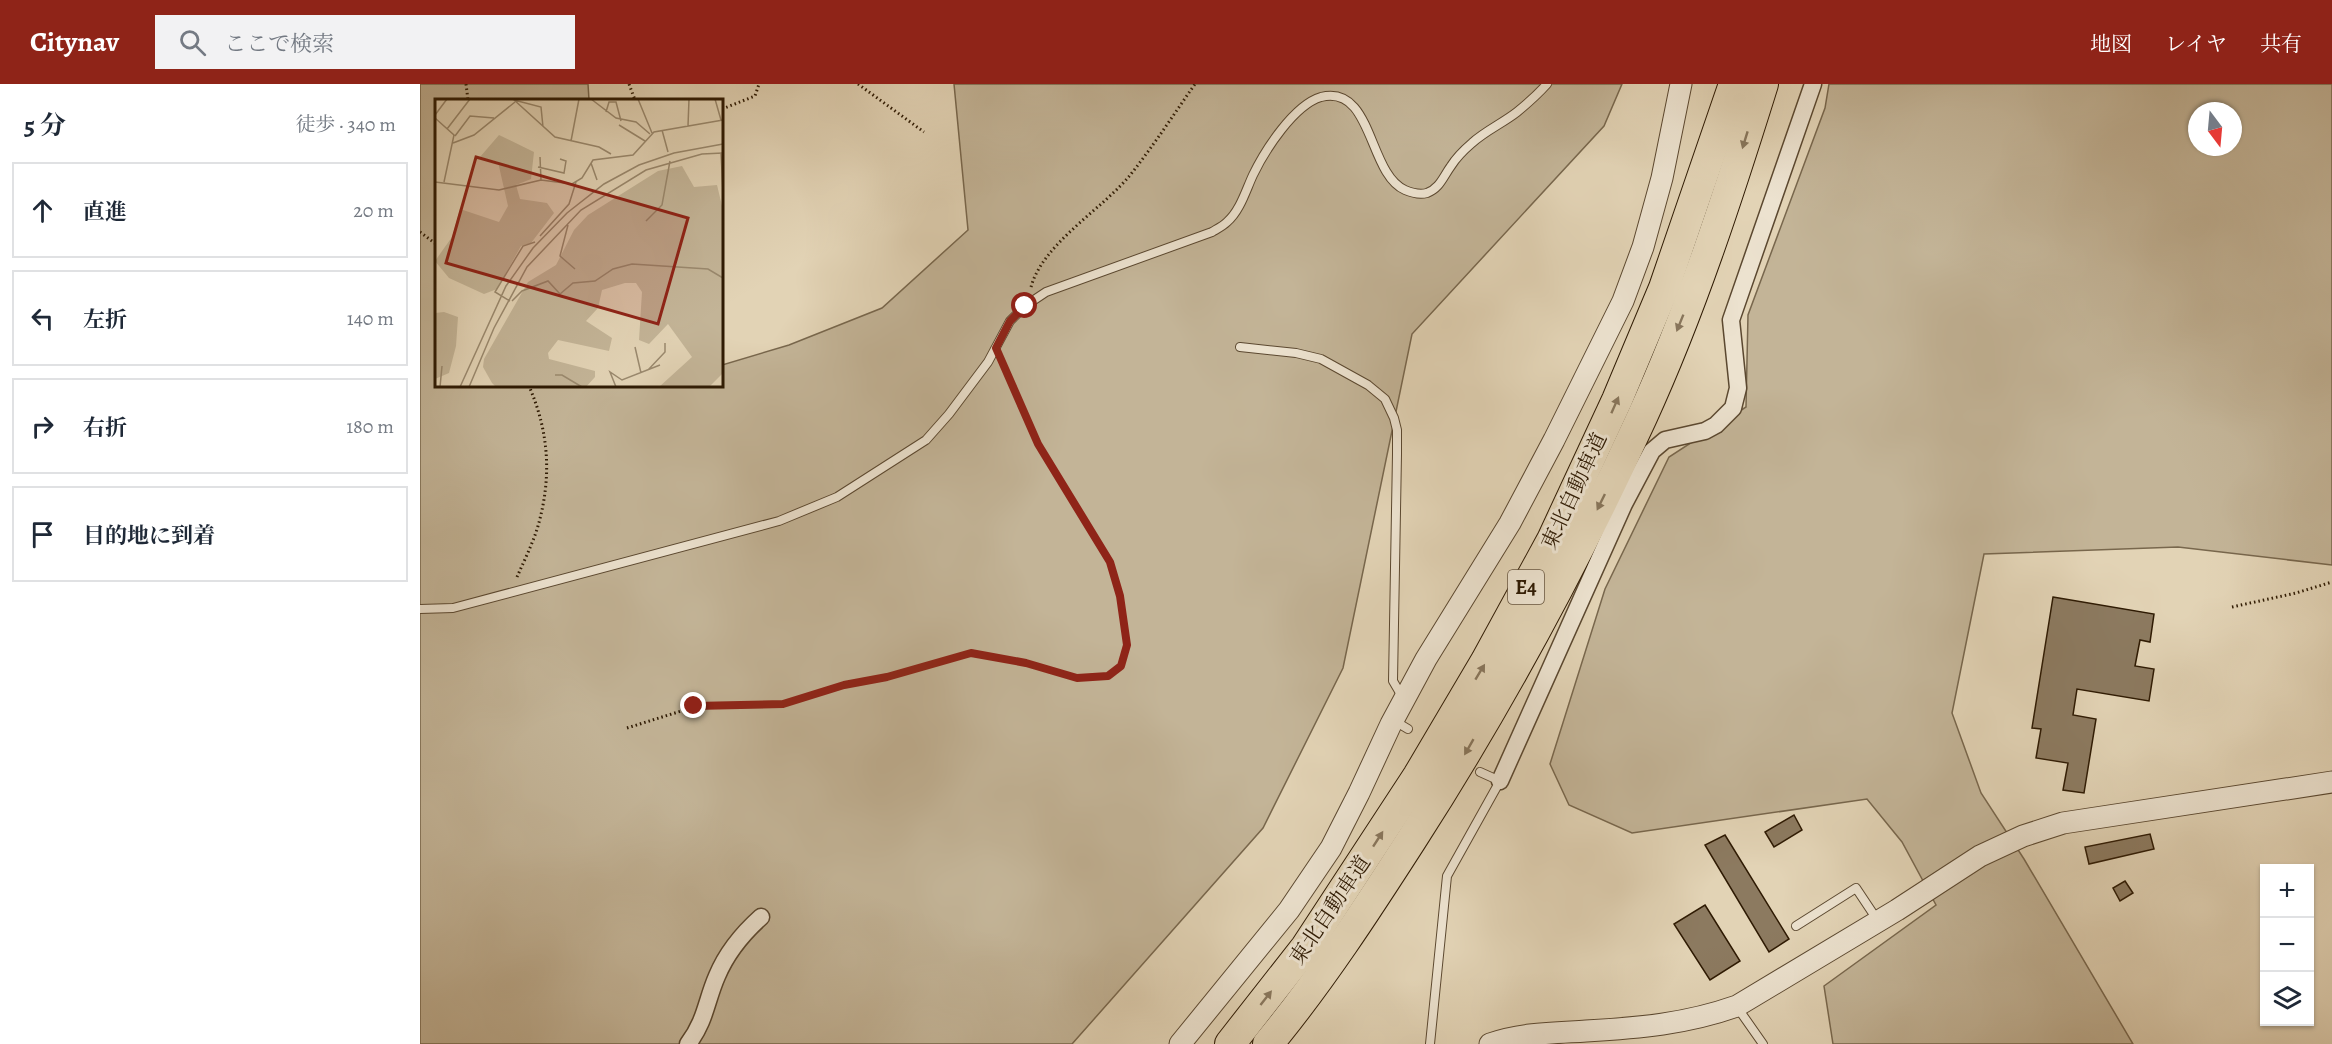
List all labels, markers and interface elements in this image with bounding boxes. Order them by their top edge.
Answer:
search box [155,15,575,69]
text: Citynav [30,23,119,61]
icon: search [176,26,209,59]
text: ここで検索 [224,29,334,59]
text: 地図 [2090,30,2132,58]
text: レイヤ [2165,30,2227,58]
text: 共有 [2260,30,2302,58]
inset map [435,99,723,387]
north arrow [2188,102,2242,156]
text: 5 分 [24,108,66,143]
text: 徒歩 · 340 m [295,111,396,138]
one-way arrow [1740,131,1750,149]
icon: ahead [26,194,59,227]
text: 直進 [83,197,127,227]
text: 20 m [353,197,394,224]
route start [1011,292,1037,318]
icon: left [26,302,59,335]
text: 左折 [83,305,127,335]
text: 140 m [347,305,394,332]
one-way arrow [1675,315,1685,333]
one-way arrow [1610,396,1619,413]
icon: right [26,410,59,443]
text: 右折 [83,413,127,443]
text: 180 m [346,413,394,440]
street label: 東北自動車道 [1535,428,1613,554]
one-way arrow [1597,493,1606,510]
icon: arrive [26,518,59,551]
text: 目的地に到着 [83,521,215,551]
road number: E4 [1508,570,1544,604]
one-way arrow [1474,664,1485,680]
route end [680,692,706,718]
one-way arrow [1464,739,1474,756]
one-way arrow [1372,831,1383,847]
street label: 東北自動車道 [1283,850,1377,970]
map controls [2260,864,2314,1026]
button: + [2260,864,2314,918]
button: − [2260,918,2314,972]
button: layers [2260,972,2314,1026]
one-way arrow [1260,991,1272,1006]

